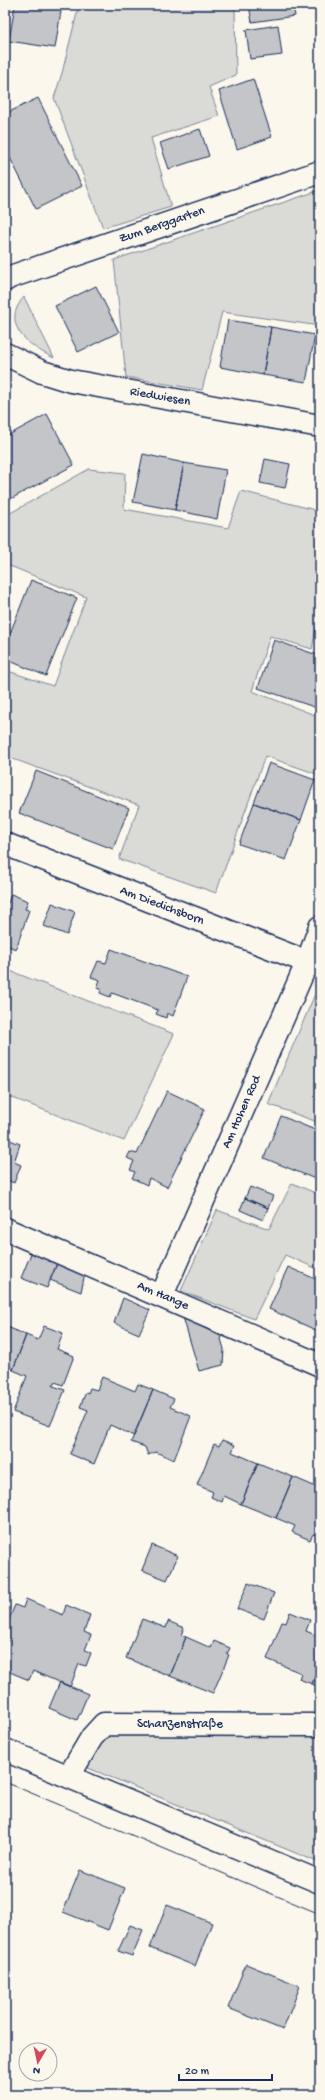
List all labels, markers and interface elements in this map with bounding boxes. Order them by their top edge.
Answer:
street label: Zum Berggarten [117,203,208,247]
street label: Riedwiesen [129,384,192,410]
street label: Am Diedichsborn [118,883,207,929]
street label: Am Hohen Rod [219,1072,265,1151]
street label: Am Hange [135,1278,191,1314]
street label: Schanzenstraße [137,1717,223,1732]
north arrow [18,2042,58,2082]
scale bar [179,2056,272,2082]
text: N [32,2063,41,2076]
text: 20 m [185,2065,210,2079]

